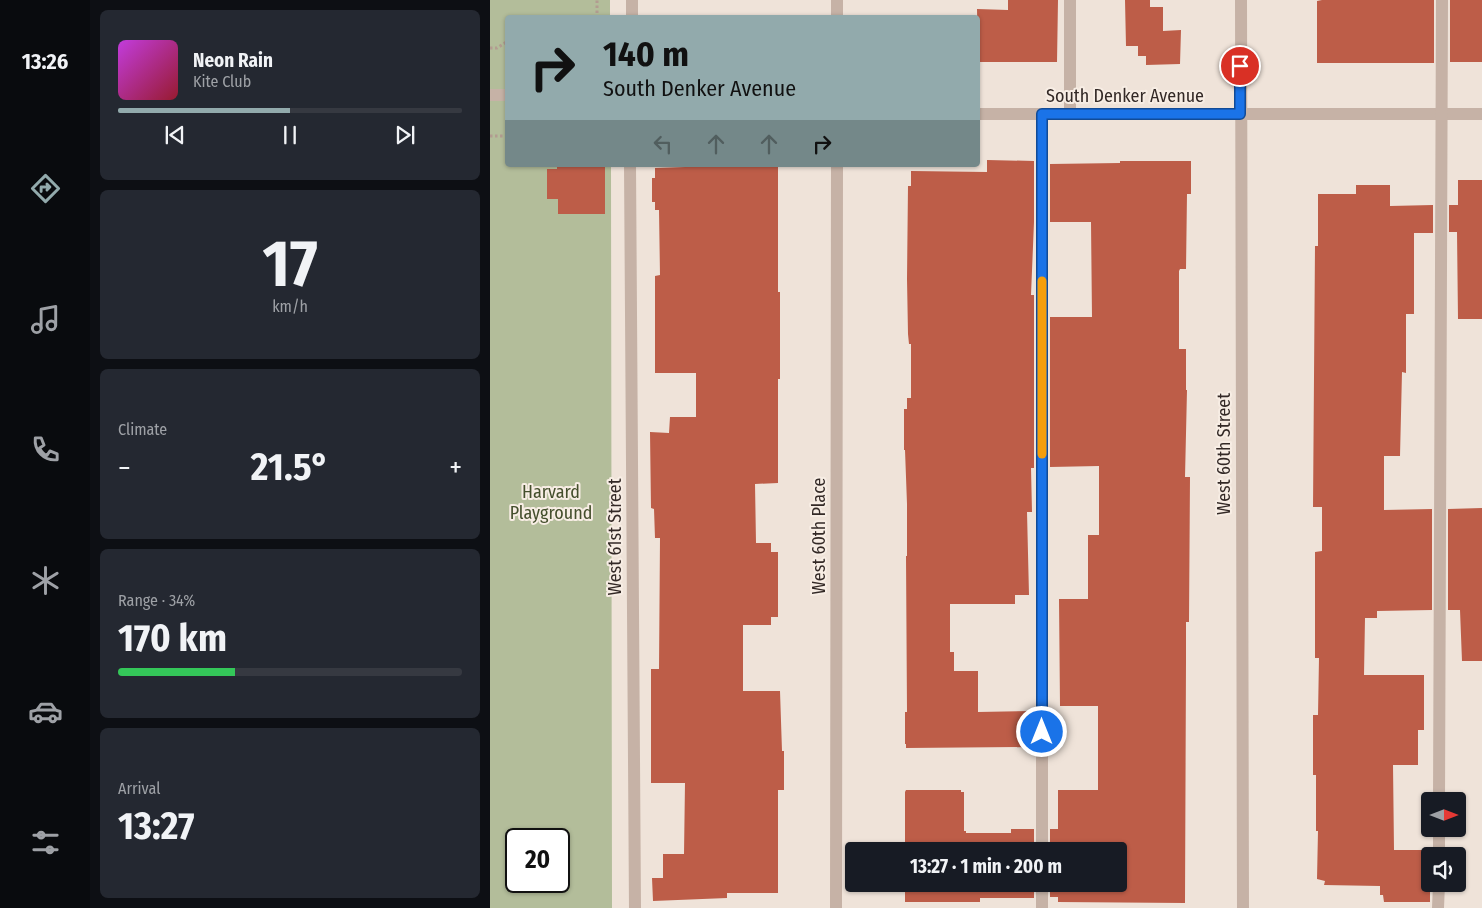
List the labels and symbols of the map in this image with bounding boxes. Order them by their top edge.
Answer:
pin [1219,45,1261,87]
street label: South Denker Avenue [1046,85,1204,107]
street label: West 60th Street [1213,393,1235,515]
street label: West 60th Place [808,477,830,594]
street label: West 61st Street [604,478,626,596]
park label: Harvard Playground [510,481,592,524]
position arrow [1015,705,1067,757]
north arrow [1421,792,1466,838]
speed limit sign: 20 [505,828,570,893]

